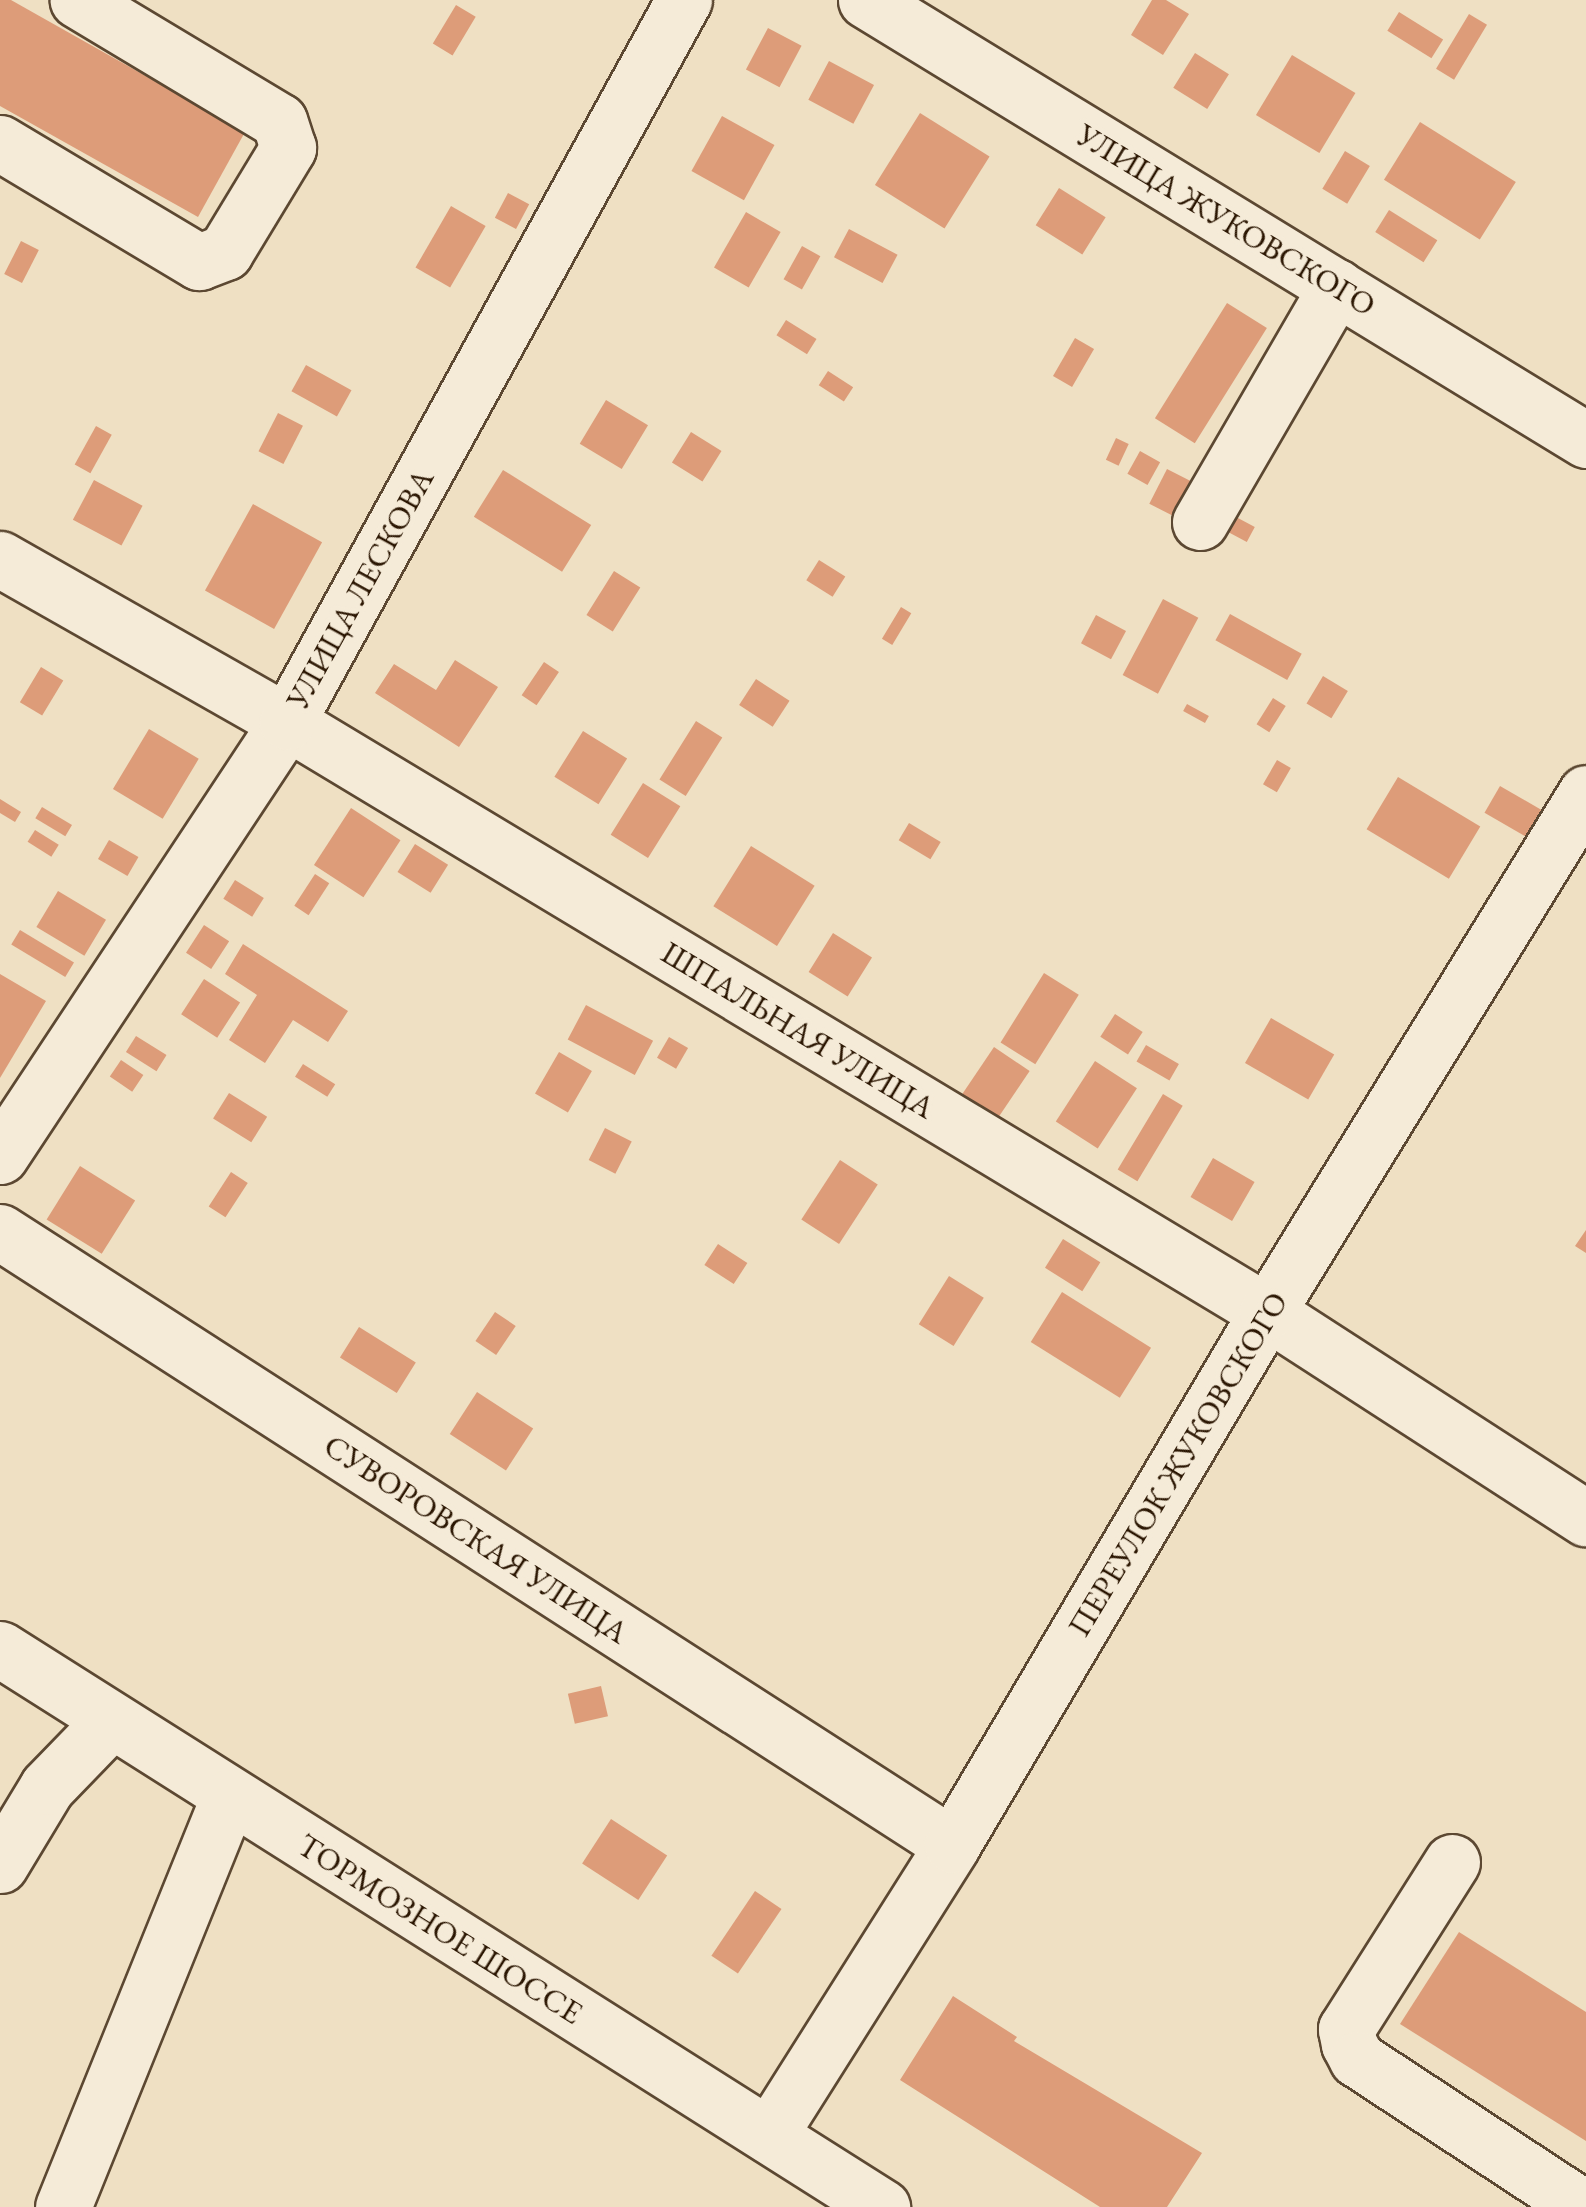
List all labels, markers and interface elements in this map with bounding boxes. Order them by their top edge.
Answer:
street label: УЛИЦА ЖУКОВСКОГО [1070,115,1382,325]
street label: УЛИЦА ЛЕСКОВА [278,462,442,716]
street label: ШПАЛЬНАЯ УЛИЦА [655,933,941,1127]
street label: ПЕРЕУЛОК ЖУКОВСКОГО [1060,1285,1296,1643]
street label: СУВОРОВСКАЯ УЛИЦА [317,1426,635,1652]
street label: ТОРМОЗНОЕ ШОССЕ [291,1826,589,2032]

